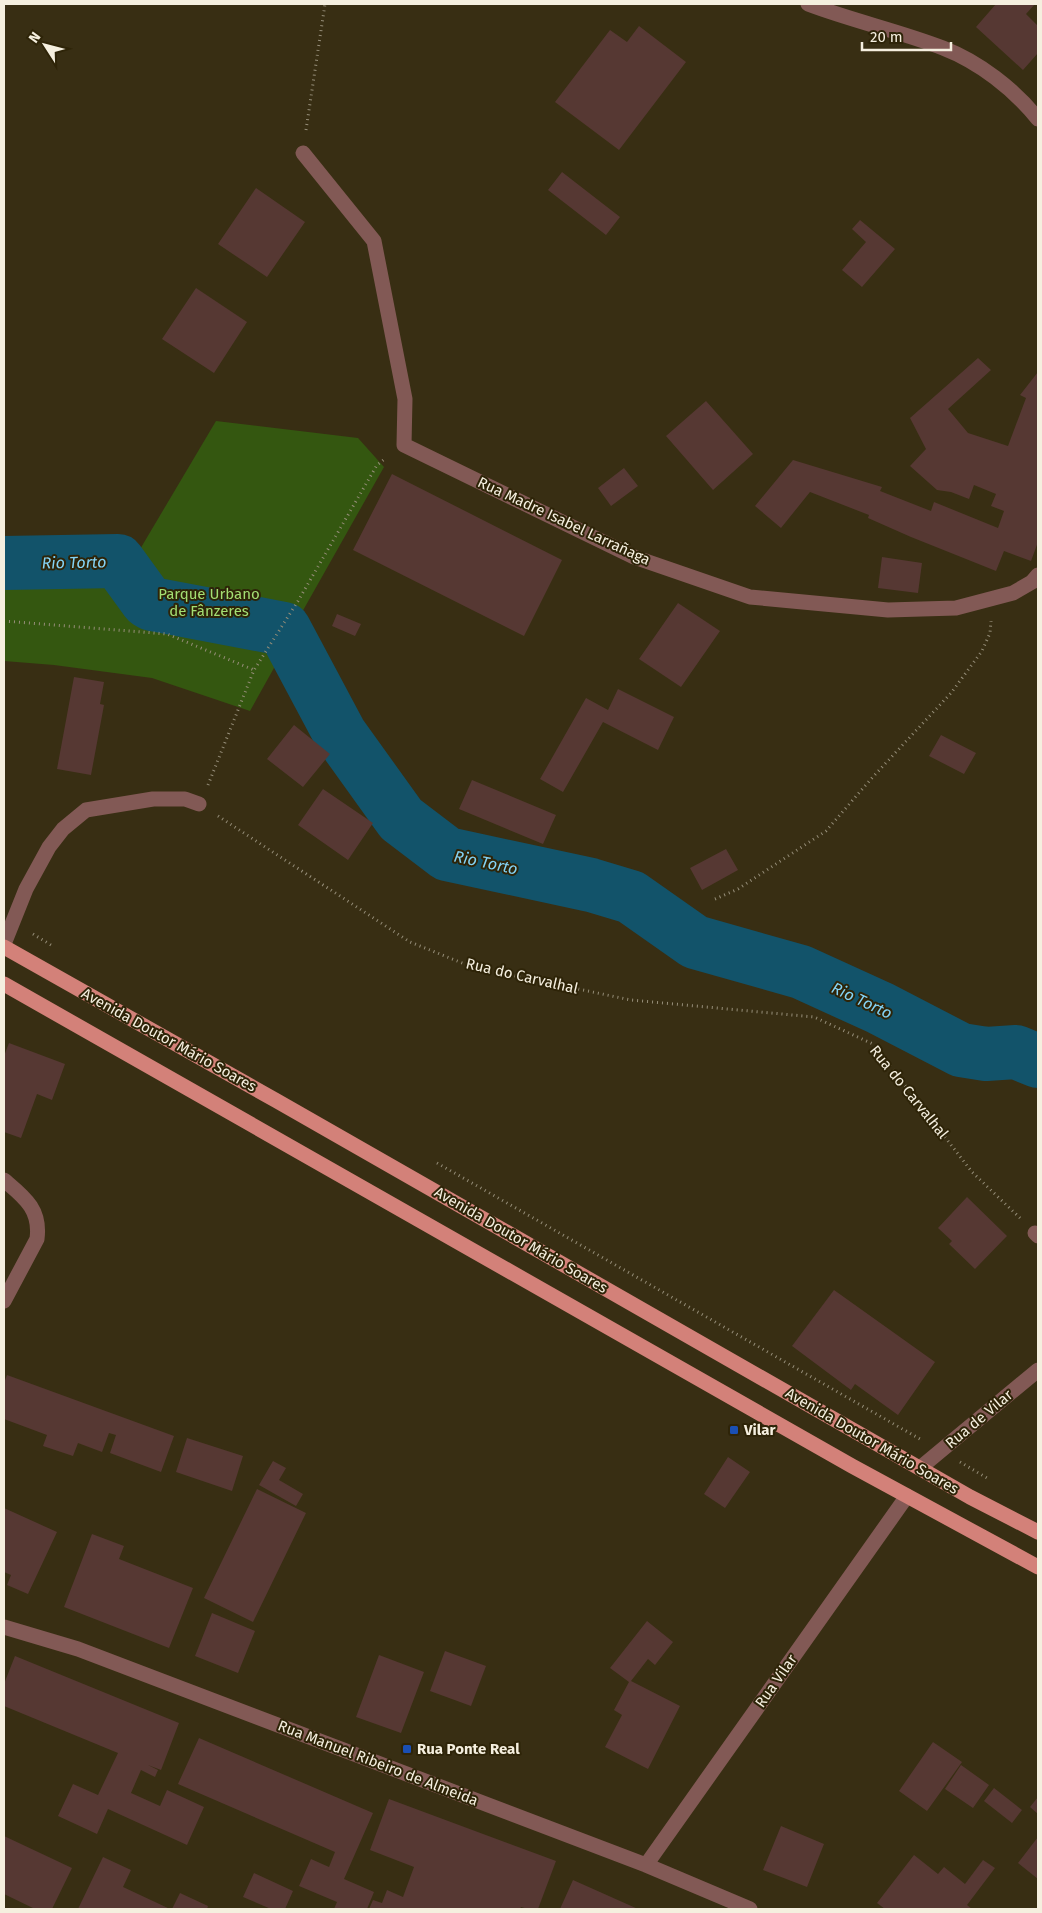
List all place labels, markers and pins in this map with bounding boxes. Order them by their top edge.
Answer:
place label: Vilar [743,1421,776,1439]
marker: Vilar [728,1424,740,1436]
place label: Rua Ponte Real [417,1740,520,1758]
marker: Rua Ponte Real [401,1743,413,1755]

